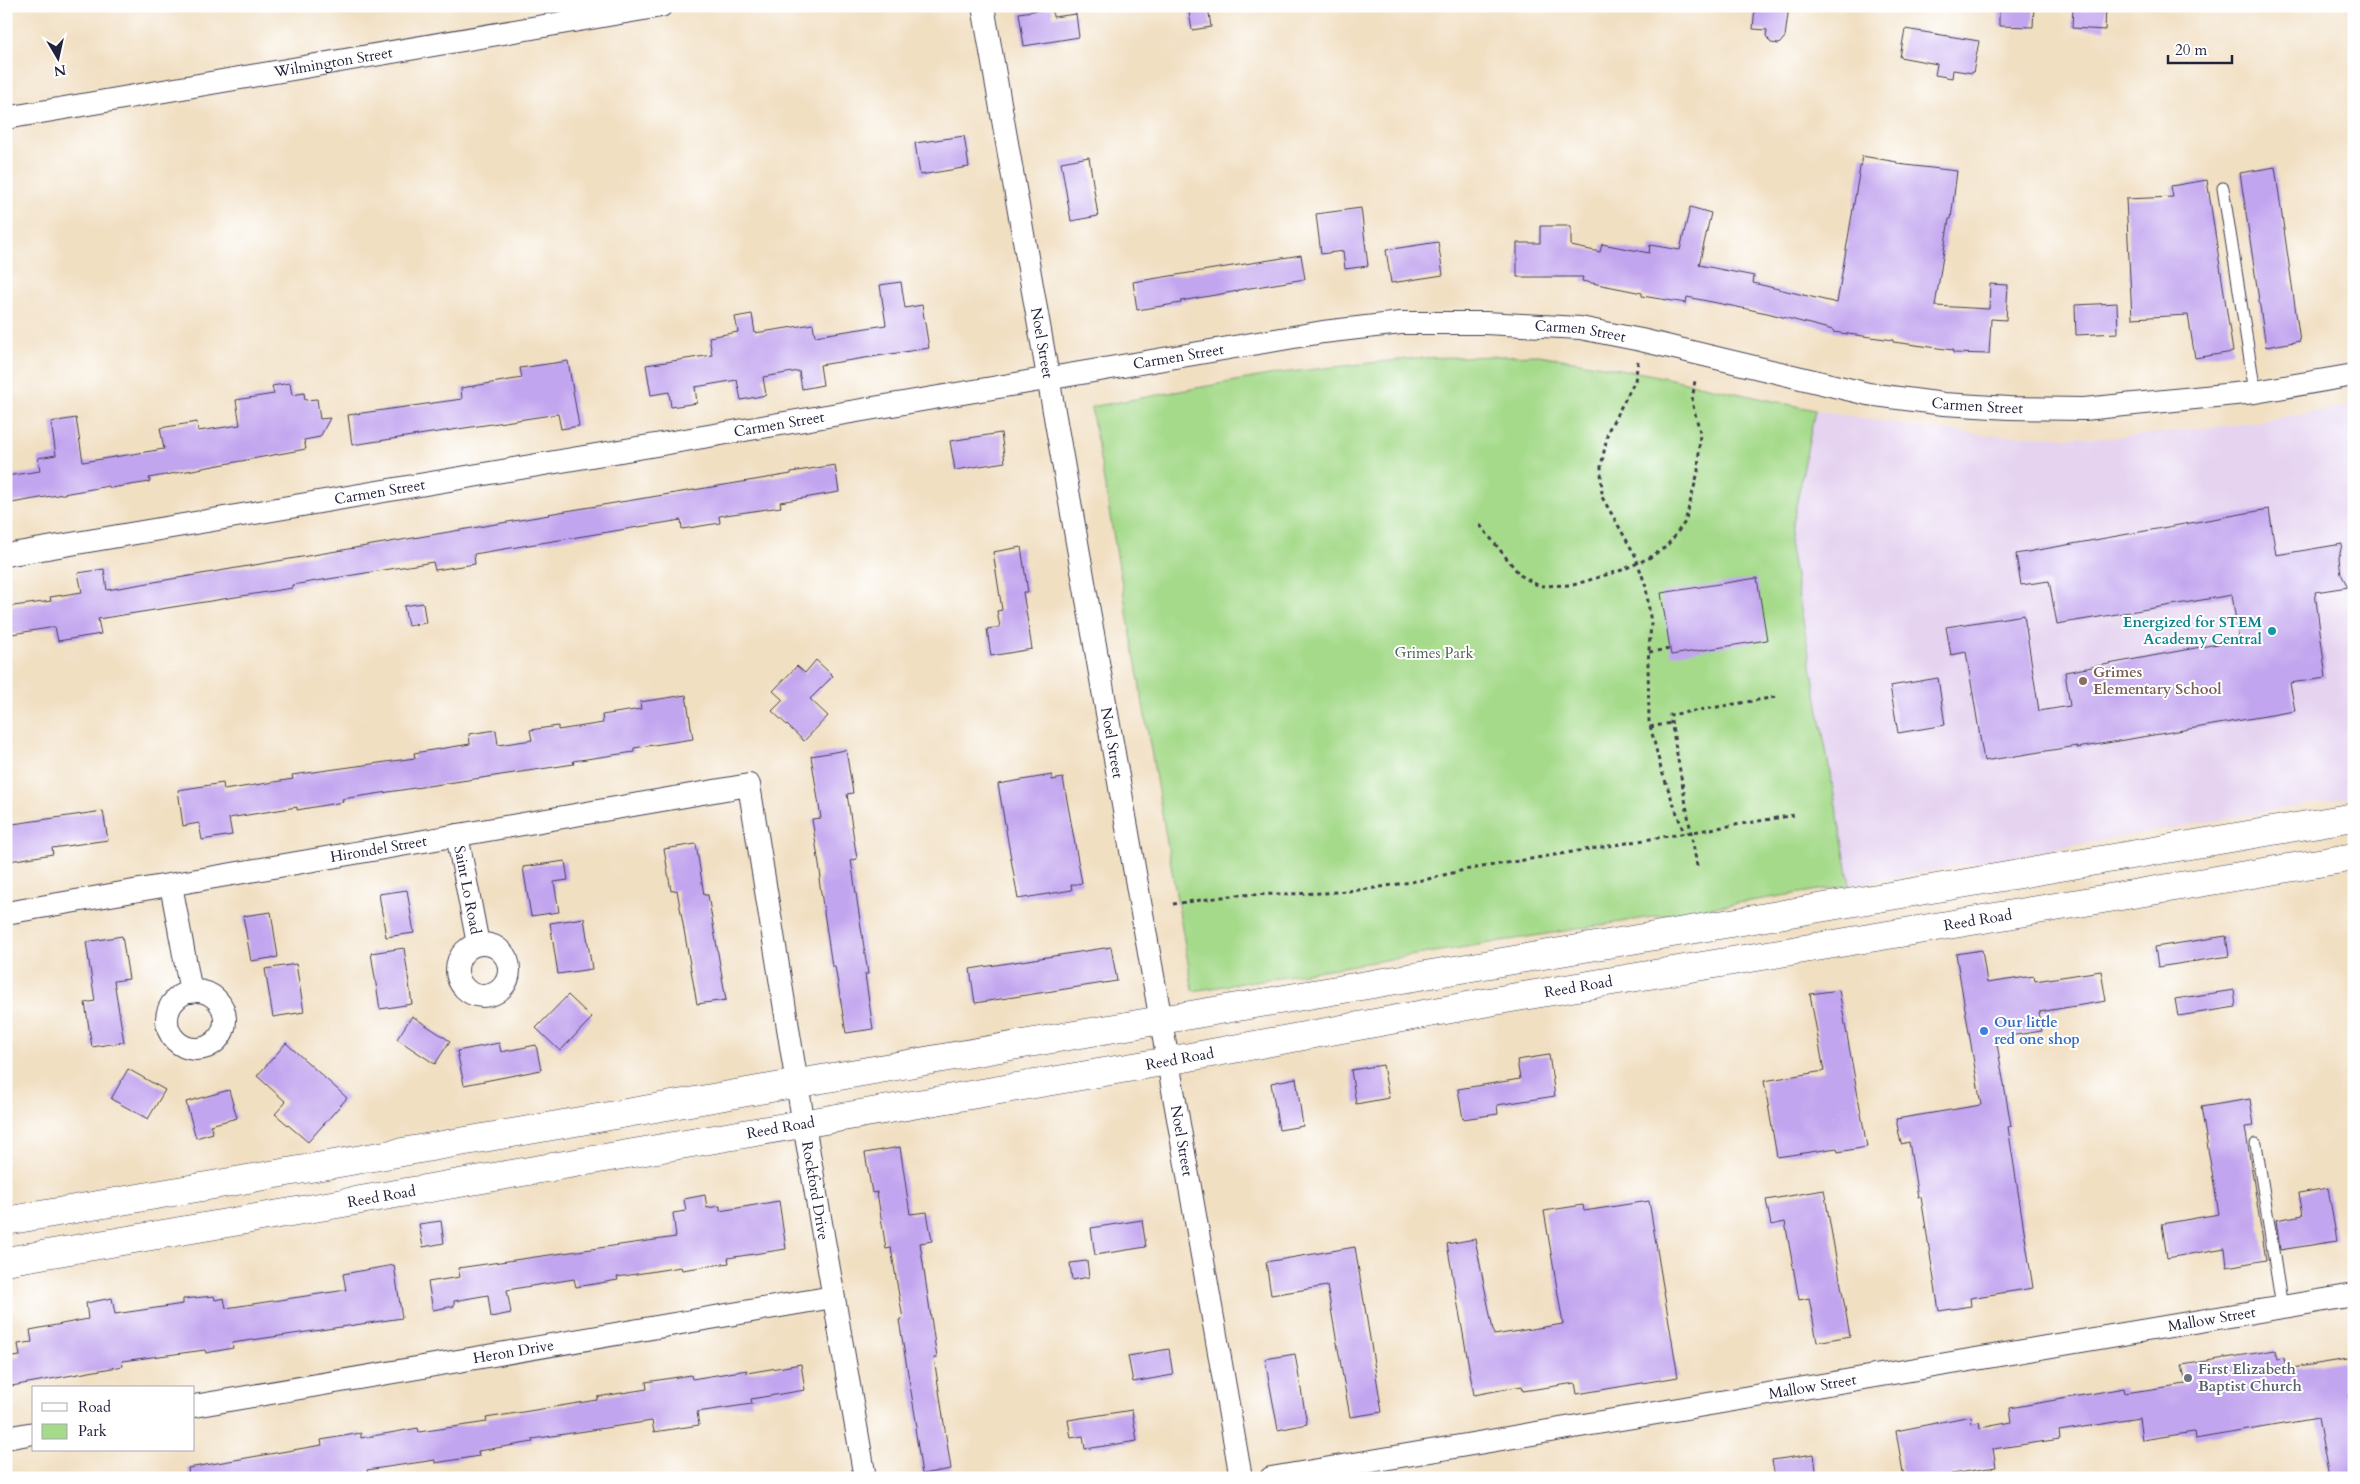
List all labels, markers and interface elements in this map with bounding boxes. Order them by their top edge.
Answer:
north arrow [32,32,82,82]
scale bar [2168,32,2231,64]
text: 20 m [2175,40,2207,60]
street label: Wilmington Street [271,42,394,82]
text: N [52,60,67,81]
street label: Noel Street [1026,306,1058,380]
street label: Carmen Street [1534,316,1628,347]
street label: Carmen Street [1131,339,1225,374]
street label: Carmen Street [1930,392,2024,418]
street label: Carmen Street [732,407,826,442]
street label: Carmen Street [333,474,427,509]
place label: Energized for STEM Academy Central [2123,612,2263,649]
marker: Energized for STEM Academy Central [2266,625,2278,637]
park label: Grimes Park [1395,643,1473,663]
place label: Grimes Elementary School [2093,662,2222,699]
marker: Grimes Elementary School [2077,675,2089,687]
street label: Noel Street [1096,706,1128,780]
street label: Hirondel Street [329,831,429,867]
street label: Saint Lo Road [449,844,486,936]
street label: Reed Road [1942,904,2013,935]
street label: Reed Road [1543,971,1614,1002]
place label: Our little red one shop [1994,1012,2080,1049]
marker: Our little red one shop [1978,1025,1990,1037]
street label: Reed Road [1144,1043,1215,1075]
street label: Noel Street [1166,1104,1198,1178]
street label: Reed Road [745,1112,816,1143]
street label: Rockford Drive [797,1140,834,1242]
street label: Reed Road [346,1181,417,1212]
street label: Mallow Street [2166,1302,2257,1336]
street label: Heron Drive [471,1335,556,1368]
place label: First Elizabeth Baptist Church [2198,1359,2303,1396]
street label: Mallow Street [1767,1369,1858,1404]
marker: First Elizabeth Baptist Church [2182,1372,2194,1384]
legend [32,1386,195,1452]
text: Road [78,1397,111,1417]
text: Park [78,1421,107,1441]

